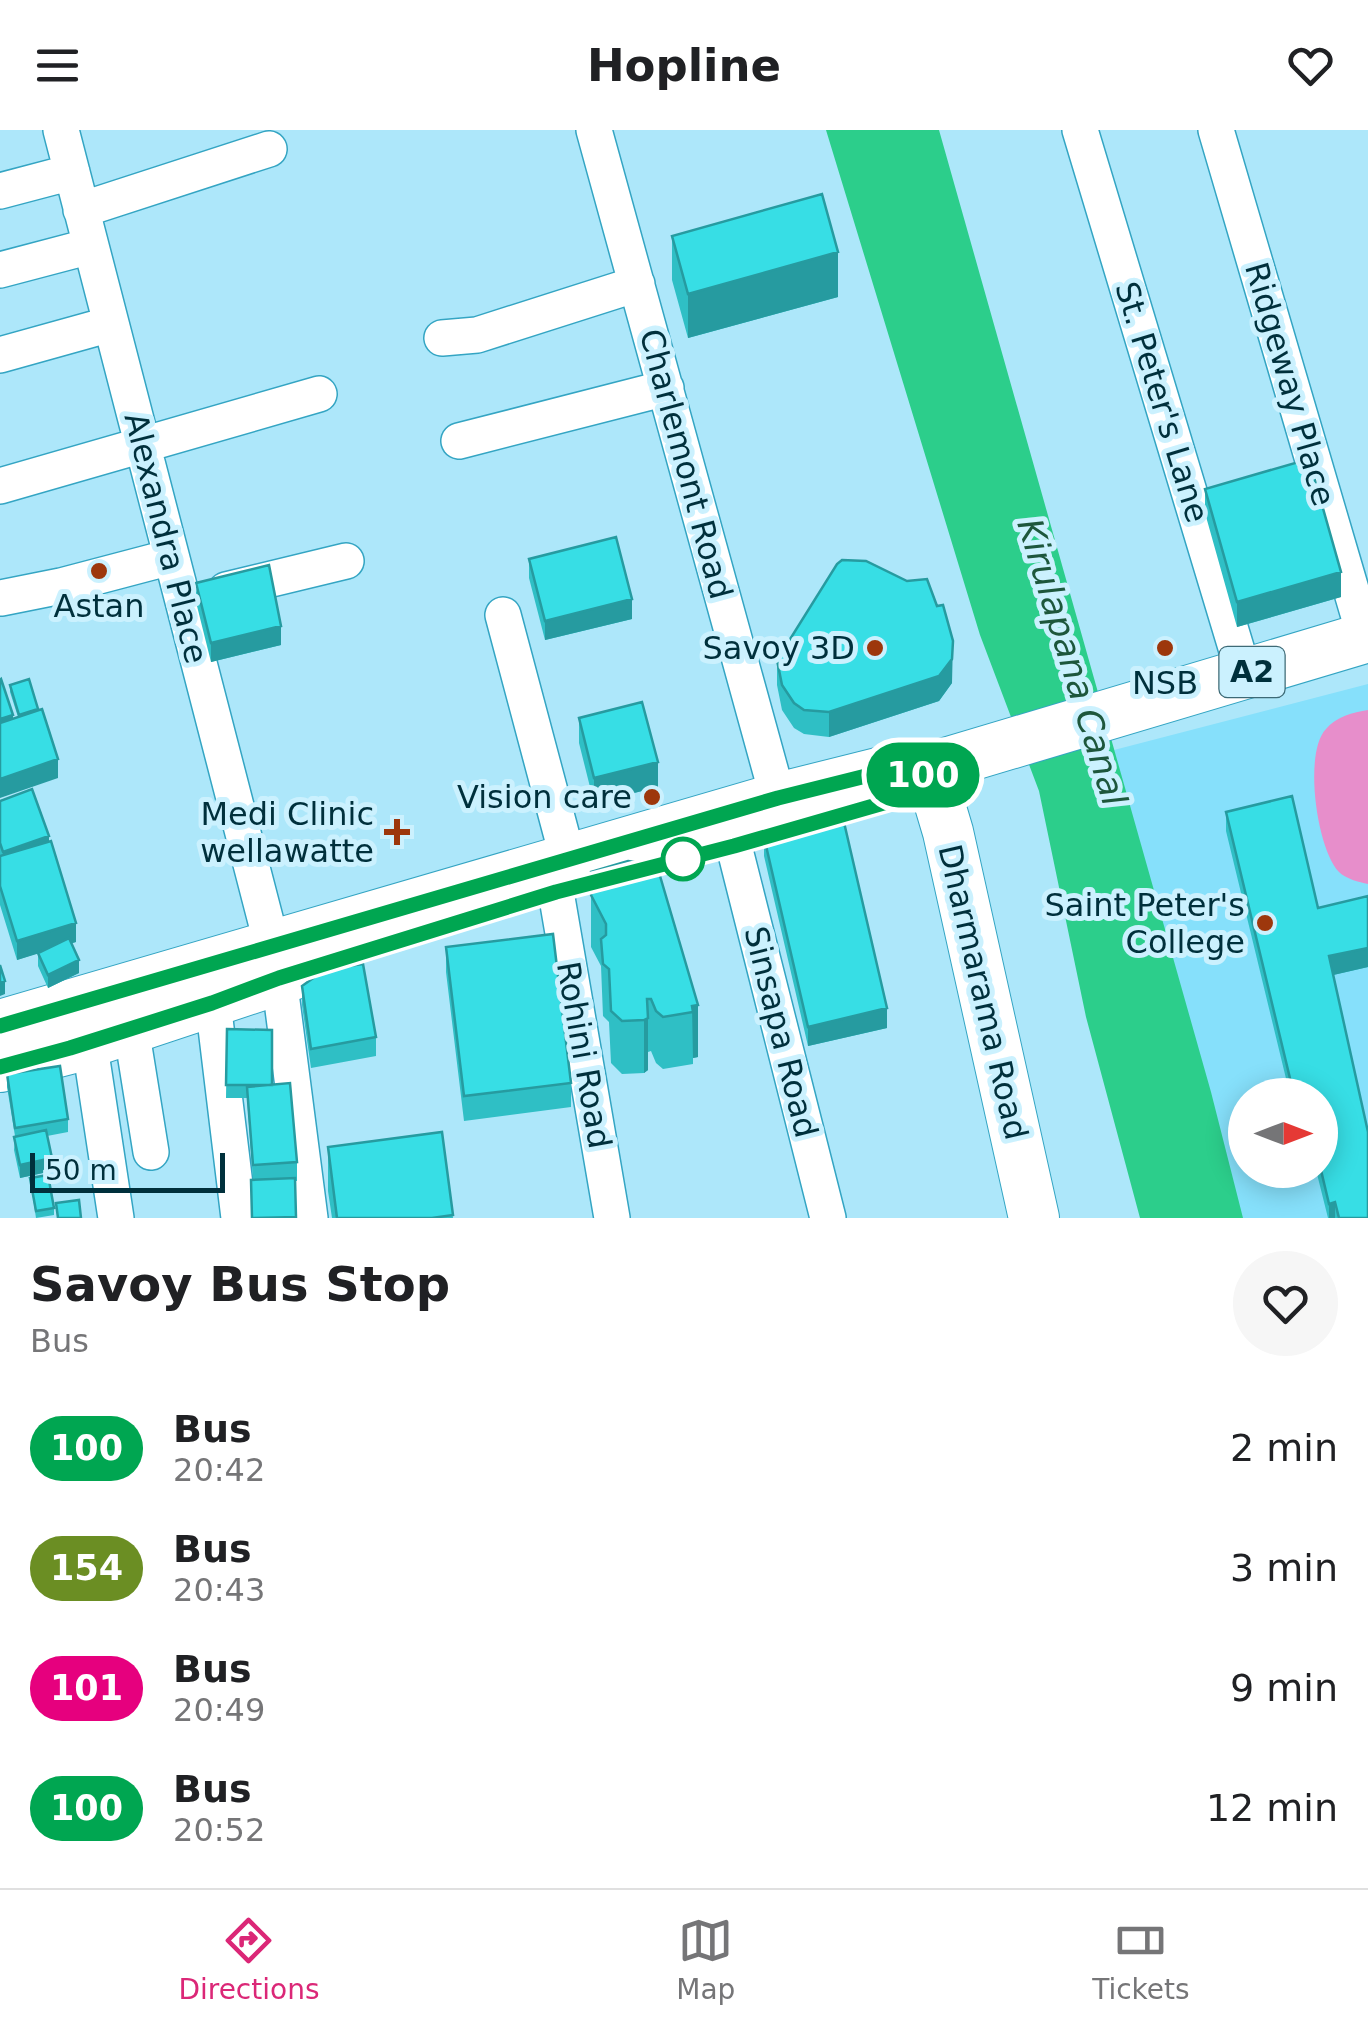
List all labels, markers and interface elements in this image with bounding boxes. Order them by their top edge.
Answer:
icon: menu [30,38,85,93]
icon: heart [1283,38,1338,93]
text: Hopline [587,39,781,92]
street label: Ridgeway Place [1237,258,1343,510]
street label: St. Peter's Lane [1107,277,1217,527]
street label: Charlemont Road [632,325,740,603]
street label: Alexandra Place [116,409,216,667]
water label: Kirulapana Canal [1009,514,1135,811]
marker: Astan [88,560,110,582]
place label: Astan [54,587,145,625]
place label: Savoy 3D [702,629,855,667]
marker: Savoy 3D [864,637,886,659]
marker: NSB [1154,637,1176,659]
road number: A2 [1220,647,1284,697]
place label: NSB [1132,664,1198,702]
line badge: 100 [866,742,980,808]
text: 100 [886,755,960,795]
place label: Vision care [457,778,632,816]
marker: Vision care [641,786,663,808]
place label: Medi Clinic wellawatte [200,795,374,870]
marker: Medi Clinic wellawatte [384,819,410,845]
unlabelled marker [662,838,704,880]
street label: Dharmarama Road [931,841,1035,1143]
place label: Saint Peter's College [1044,886,1245,961]
marker: Saint Peter's College [1254,912,1276,934]
street label: Sinsapa Road [736,923,826,1141]
street label: Rohini Road [549,959,619,1151]
north arrow [1228,1078,1338,1188]
map controls [1228,1078,1338,1188]
scale bar [30,1148,225,1192]
text: 50 m [45,1154,117,1187]
button: heart [1233,1251,1338,1356]
text: Savoy Bus Stop [30,1256,450,1312]
text: Bus [30,1322,89,1360]
text: Bus [173,1407,252,1451]
text: 2 min [1230,1426,1338,1470]
text: 100 [50,1428,123,1468]
text: 20:42 [173,1451,265,1489]
text: Bus [173,1527,252,1571]
text: 3 min [1230,1546,1338,1590]
text: 154 [50,1548,123,1588]
text: 20:43 [173,1571,265,1609]
text: Bus [173,1647,252,1691]
text: 9 min [1230,1666,1338,1710]
text: 101 [50,1668,123,1708]
text: 20:49 [173,1691,265,1729]
text: Bus [173,1767,252,1811]
text: 12 min [1206,1786,1338,1830]
text: 100 [50,1788,123,1828]
text: 20:52 [173,1811,265,1849]
tab: Directions [178,1913,319,2006]
tab: Map [676,1913,735,2006]
tab: Tickets [1092,1913,1190,2006]

